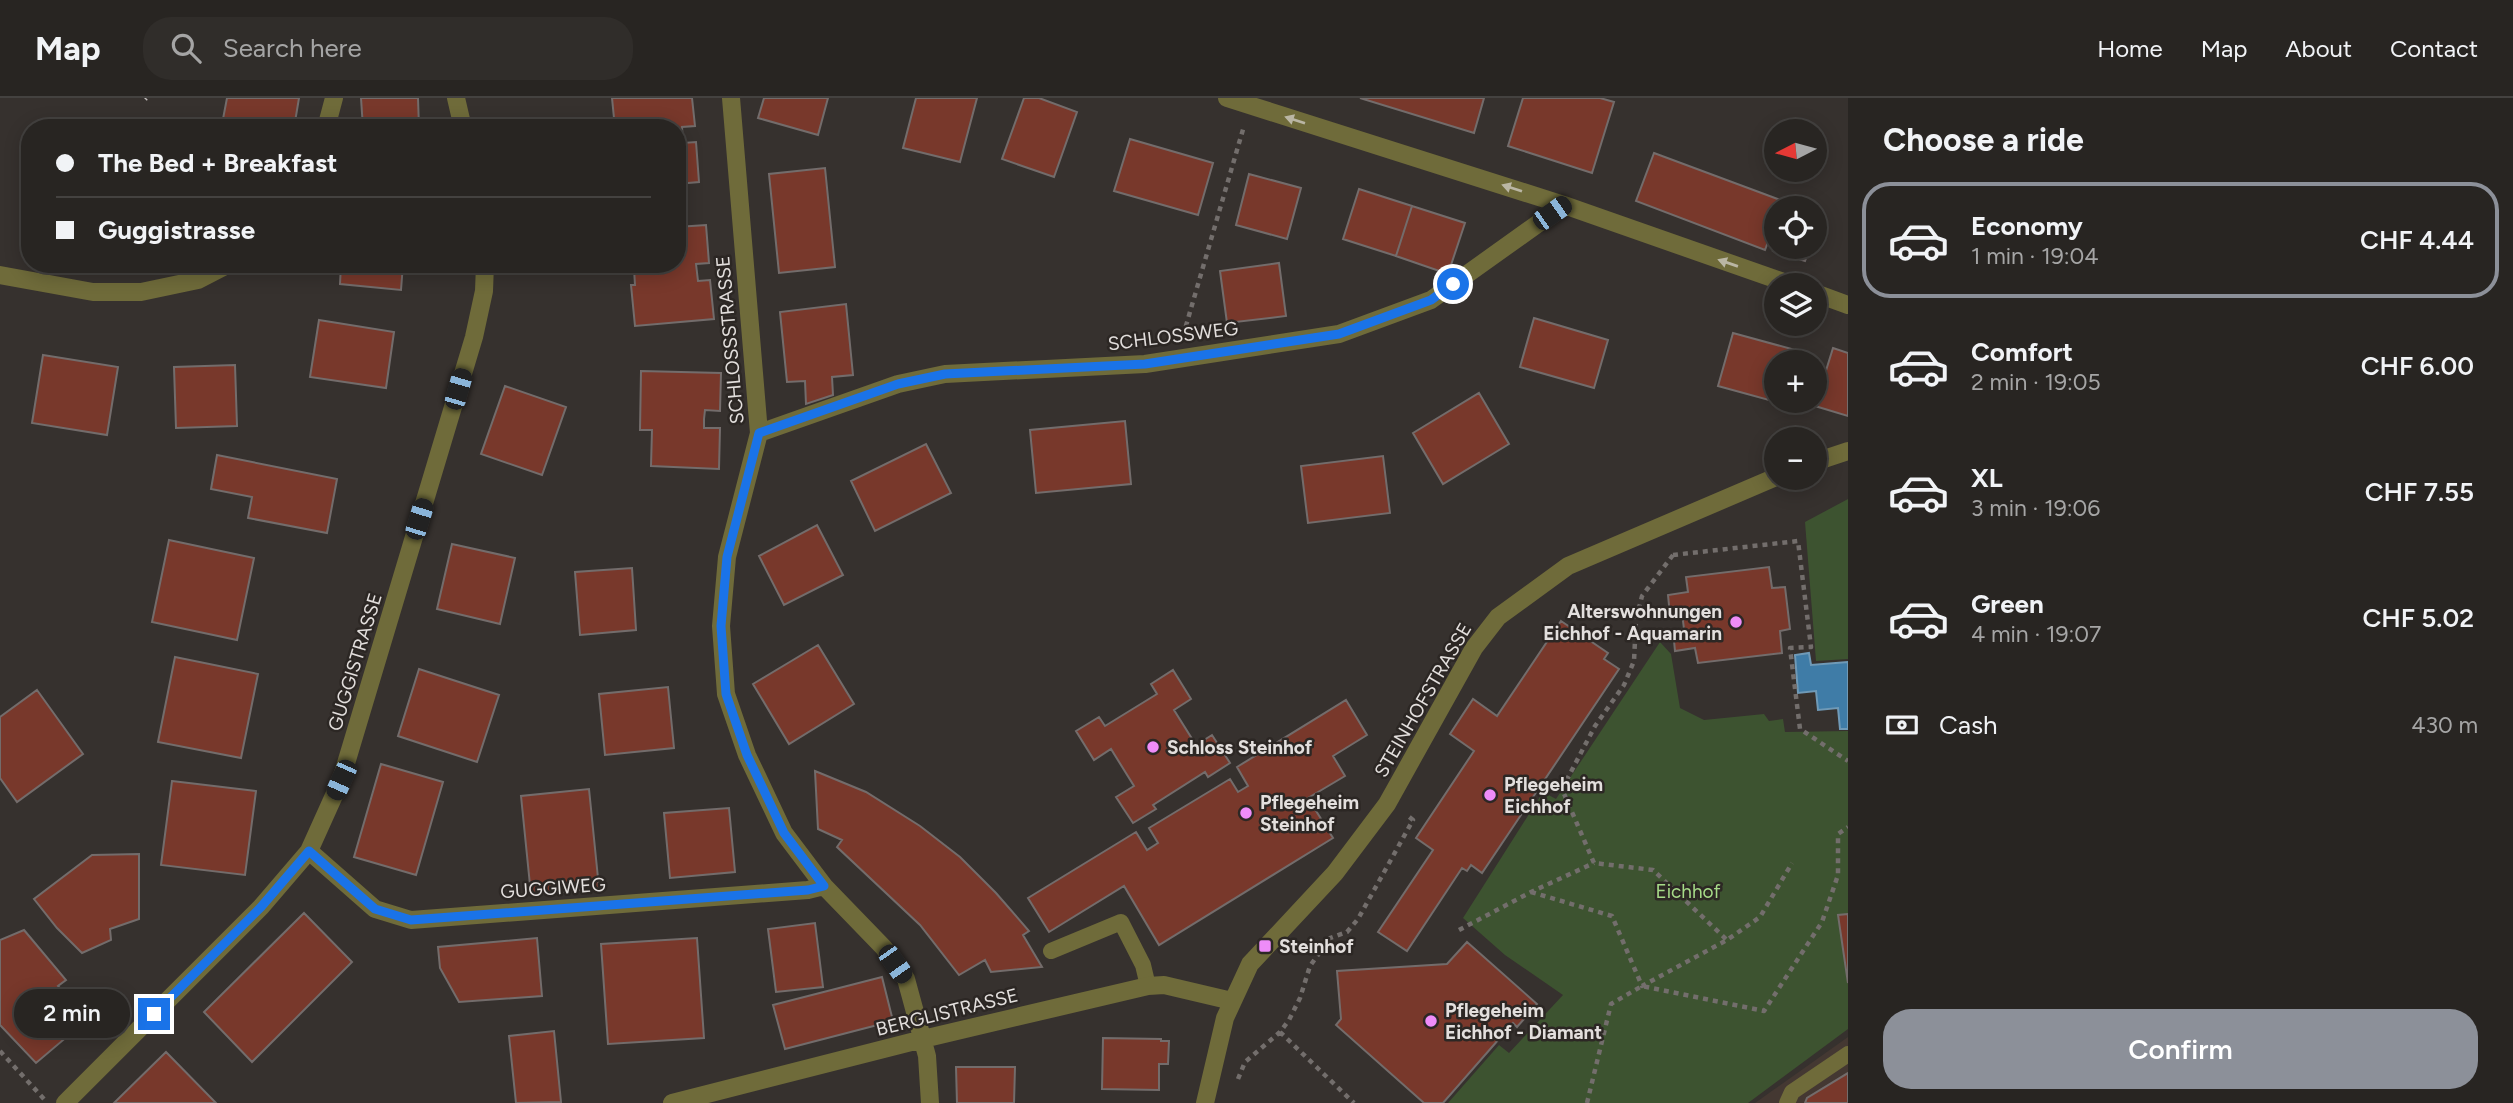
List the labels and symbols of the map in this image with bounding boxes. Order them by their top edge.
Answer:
one-way arrow [1285,114,1306,125]
north arrow [1764,119,1827,182]
one-way arrow [1502,183,1523,193]
car [1529,192,1576,234]
street label: SCHLOSSSTRASSE [711,255,749,425]
one-way arrow [1717,257,1738,268]
route start [1437,268,1469,300]
street label: SCHLOSSWEG [1107,317,1239,355]
car [443,366,474,412]
car [403,496,436,542]
street label: GUGGISTRASSE [323,590,387,734]
place label: Alterswohnungen Eichhof - Aquamarin [1543,600,1722,645]
marker: Alterswohnungen Eichhof - Aquamarin [1728,614,1744,630]
street label: STEINHOFSTRASSE [1370,619,1476,781]
place label: Schloss Steinhof [1167,736,1313,759]
marker: Schloss Steinhof [1145,739,1161,755]
car [323,757,360,803]
place label: Pflegeheim Eichhof [1504,773,1603,818]
marker: Pflegeheim Eichhof [1482,787,1498,803]
place label: Pflegeheim Steinhof [1260,791,1359,836]
marker: Pflegeheim Steinhof [1238,805,1254,821]
street label: GUGGIWEG [500,873,606,903]
park label: Eichhof [1655,880,1721,903]
place label: Steinhof [1279,935,1354,958]
marker: Steinhof [1257,938,1273,954]
car [875,941,916,987]
street label: BERGLISTRASSE [874,983,1020,1041]
callout: 2 min [14,990,130,1038]
route end [138,998,170,1030]
place label: Pflegeheim Eichhof - Diamant [1445,999,1602,1044]
marker: Pflegeheim Eichhof - Diamant [1423,1013,1439,1029]

